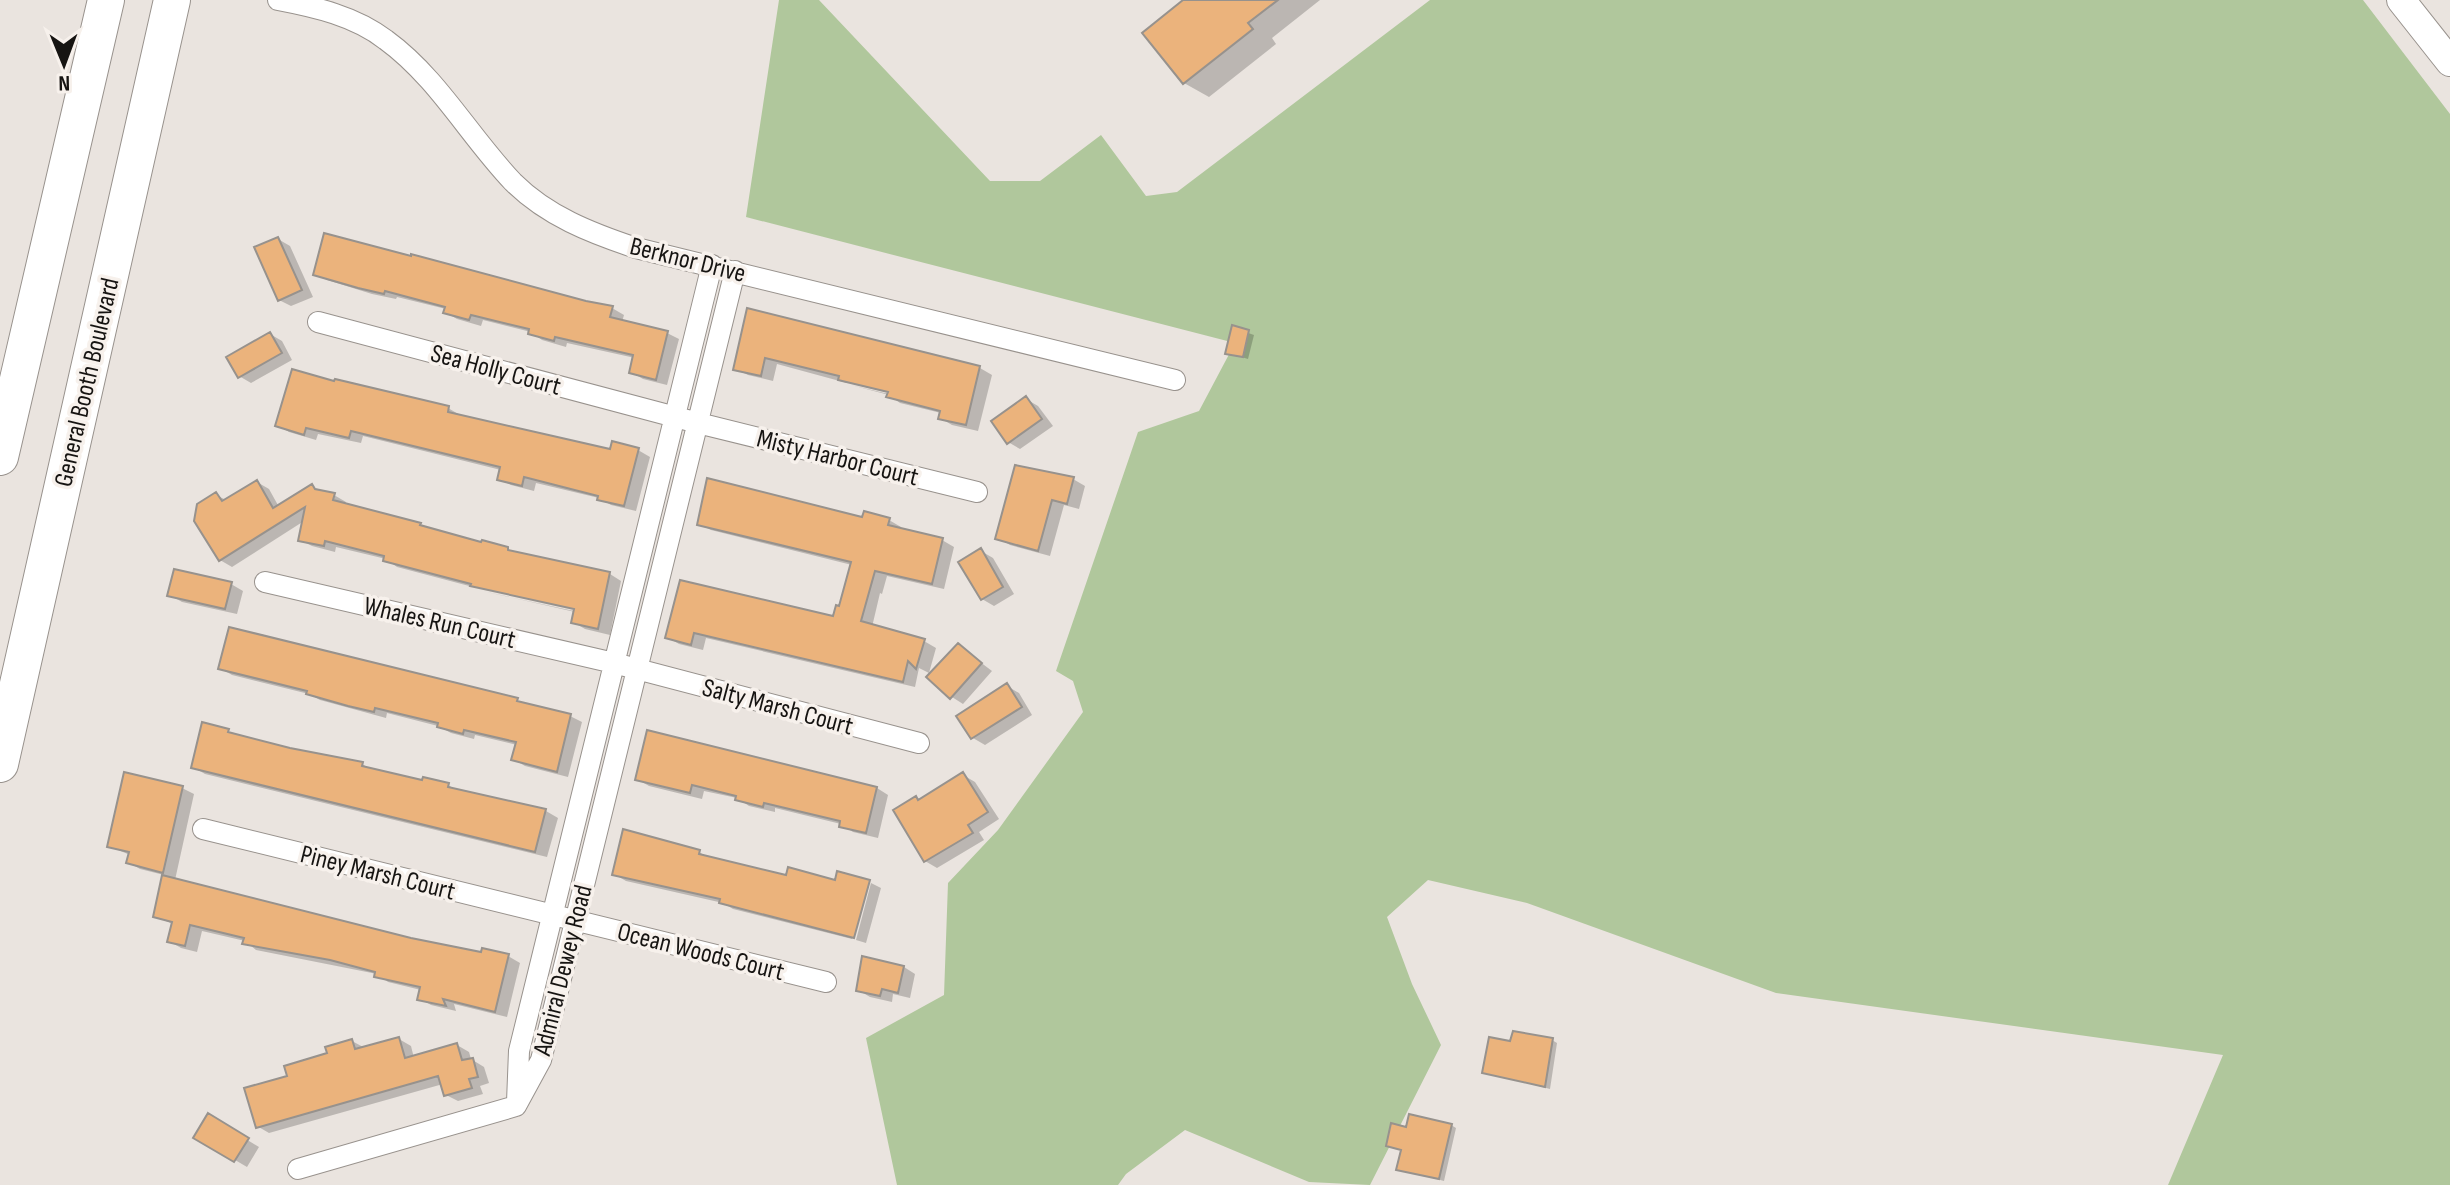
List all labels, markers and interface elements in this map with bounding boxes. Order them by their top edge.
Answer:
north arrow [24,24,104,104]
text: N [58,69,70,96]
street label: Berknor Drive [626,231,749,290]
street label: General Booth Boulevard [48,275,127,490]
street label: Sea Holly Court [427,338,564,403]
street label: Misty Harbor Court [754,423,922,494]
street label: Whales Run Court [361,591,519,656]
street label: Salty Marsh Court [699,672,857,742]
street label: Piney Marsh Court [297,839,458,908]
street label: Admiral Dewey Road [527,882,600,1060]
street label: Ocean Woods Court [614,917,787,988]

